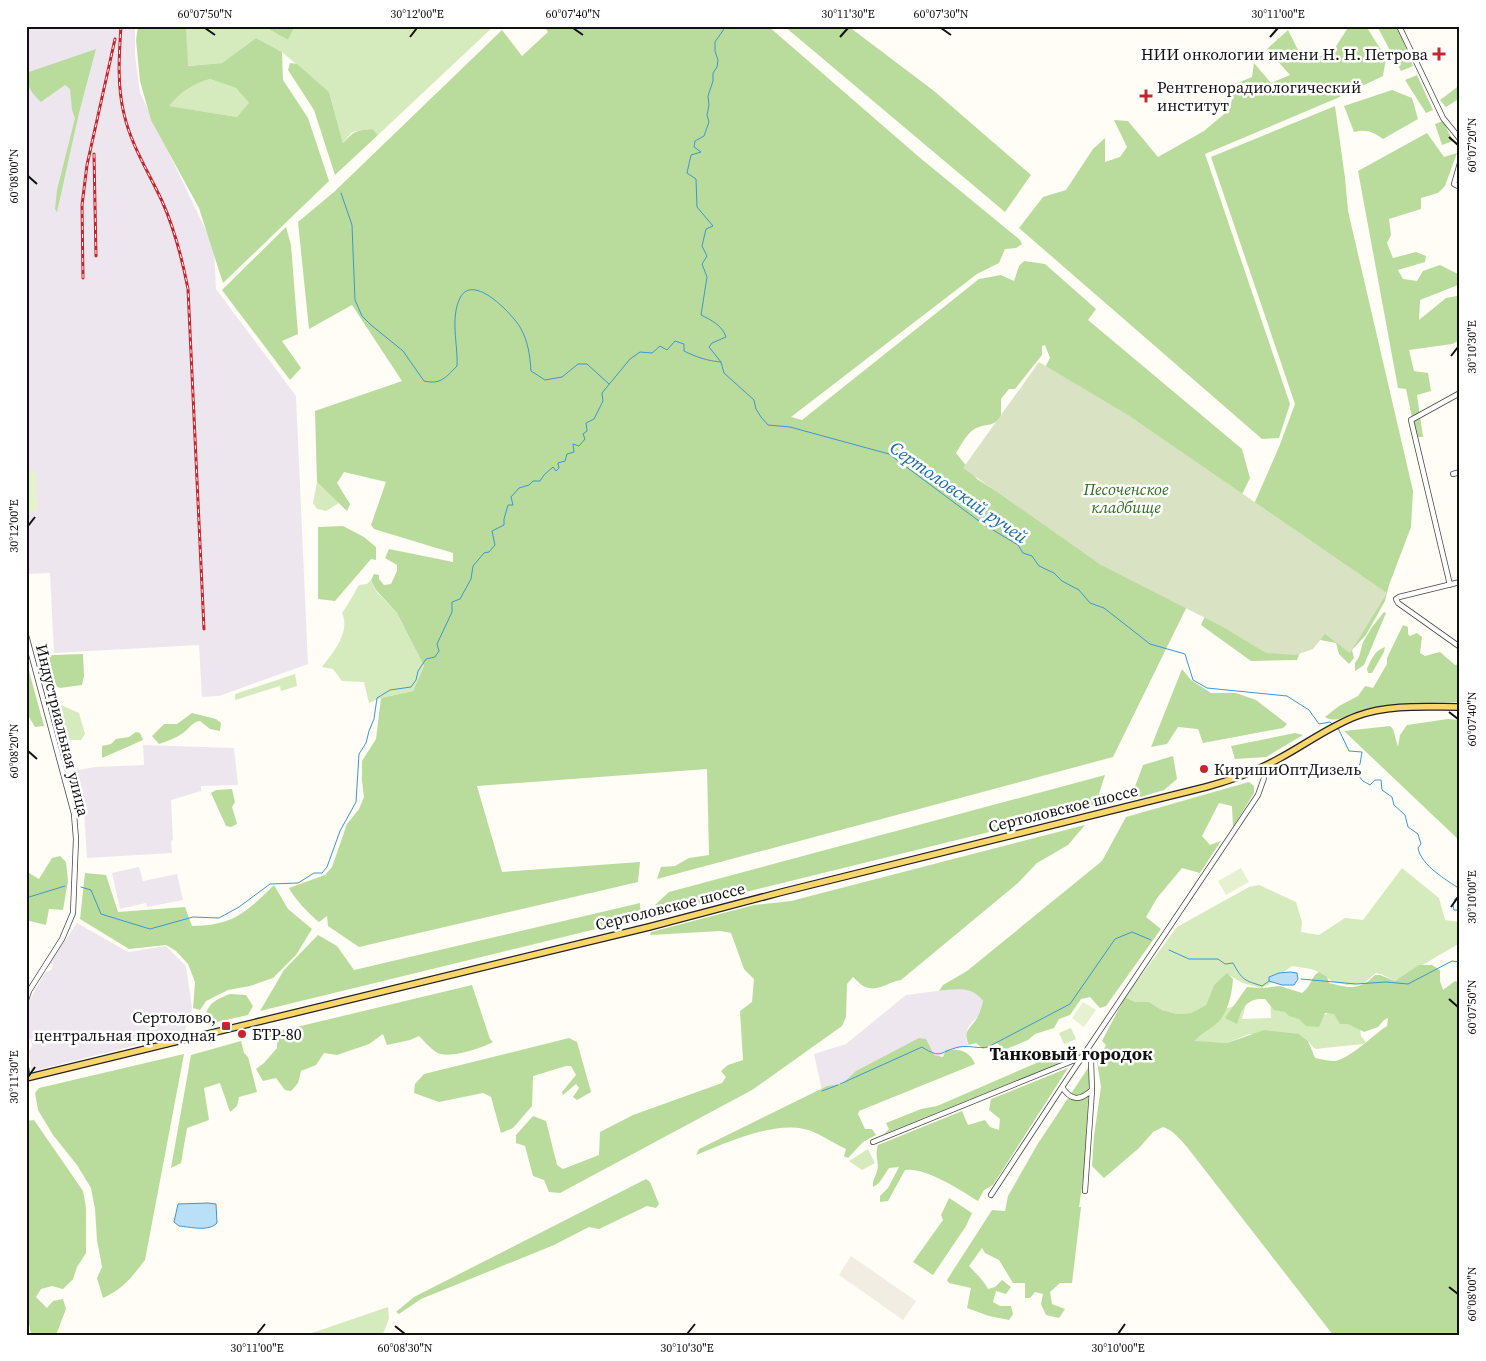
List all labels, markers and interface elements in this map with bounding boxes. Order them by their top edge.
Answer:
text: 60°07'50"N [177,6,233,22]
text: 30°12'00"E [390,6,444,22]
text: 60°07'40"N [545,6,601,22]
text: 30°11'30"E [821,6,875,22]
text: 60°07'30"N [913,6,969,22]
text: 30°11'00"E [1251,6,1305,22]
place label: НИИ онкологии имени Н. Н. Петрова [1141,43,1429,65]
marker: НИИ онкологии имени Н. Н. Петрова [1432,47,1446,61]
place label: Рентгенорадиологический институт [1157,76,1361,116]
marker: Рентгенорадиологический институт [1139,89,1153,103]
text: 60°07'20"N [1464,117,1480,173]
text: 60°08'00"N [6,148,22,204]
text: 30°10'30"E [1464,320,1480,374]
water label: Сертоловский ручей [885,435,1033,549]
park label: Песоченское кладбище [1083,478,1169,518]
text: 30°12'00"E [6,499,22,553]
street label: Индустриальная улица [31,642,95,819]
text: 60°07'40"N [1464,691,1480,747]
text: 60°08'20"N [6,723,22,779]
place label: КиришиОптДизель [1214,758,1361,780]
marker: КиришиОптДизель [1198,763,1210,775]
street label: Сертоловское шоссе [986,779,1140,837]
text: 30°10'00"E [1464,870,1480,924]
street label: Сертоловское шоссе [593,877,747,935]
text: 60°07'50"N [1464,979,1480,1035]
place label: Сертолово, центральная проходная [34,1006,216,1046]
marker: Сертолово, центральная проходная [220,1020,232,1032]
place label: БТР-80 [252,1023,302,1045]
marker: БТР-80 [236,1028,248,1040]
district label: Танковый городок [990,1041,1153,1066]
text: 30°11'30"E [6,1050,22,1104]
text: 60°08'00"N [1464,1266,1480,1322]
text: 30°11'00"E [230,1340,284,1356]
text: 60°08'30"N [377,1340,433,1356]
text: 30°10'30"E [660,1340,714,1356]
text: 30°10'00"E [1091,1340,1145,1356]

